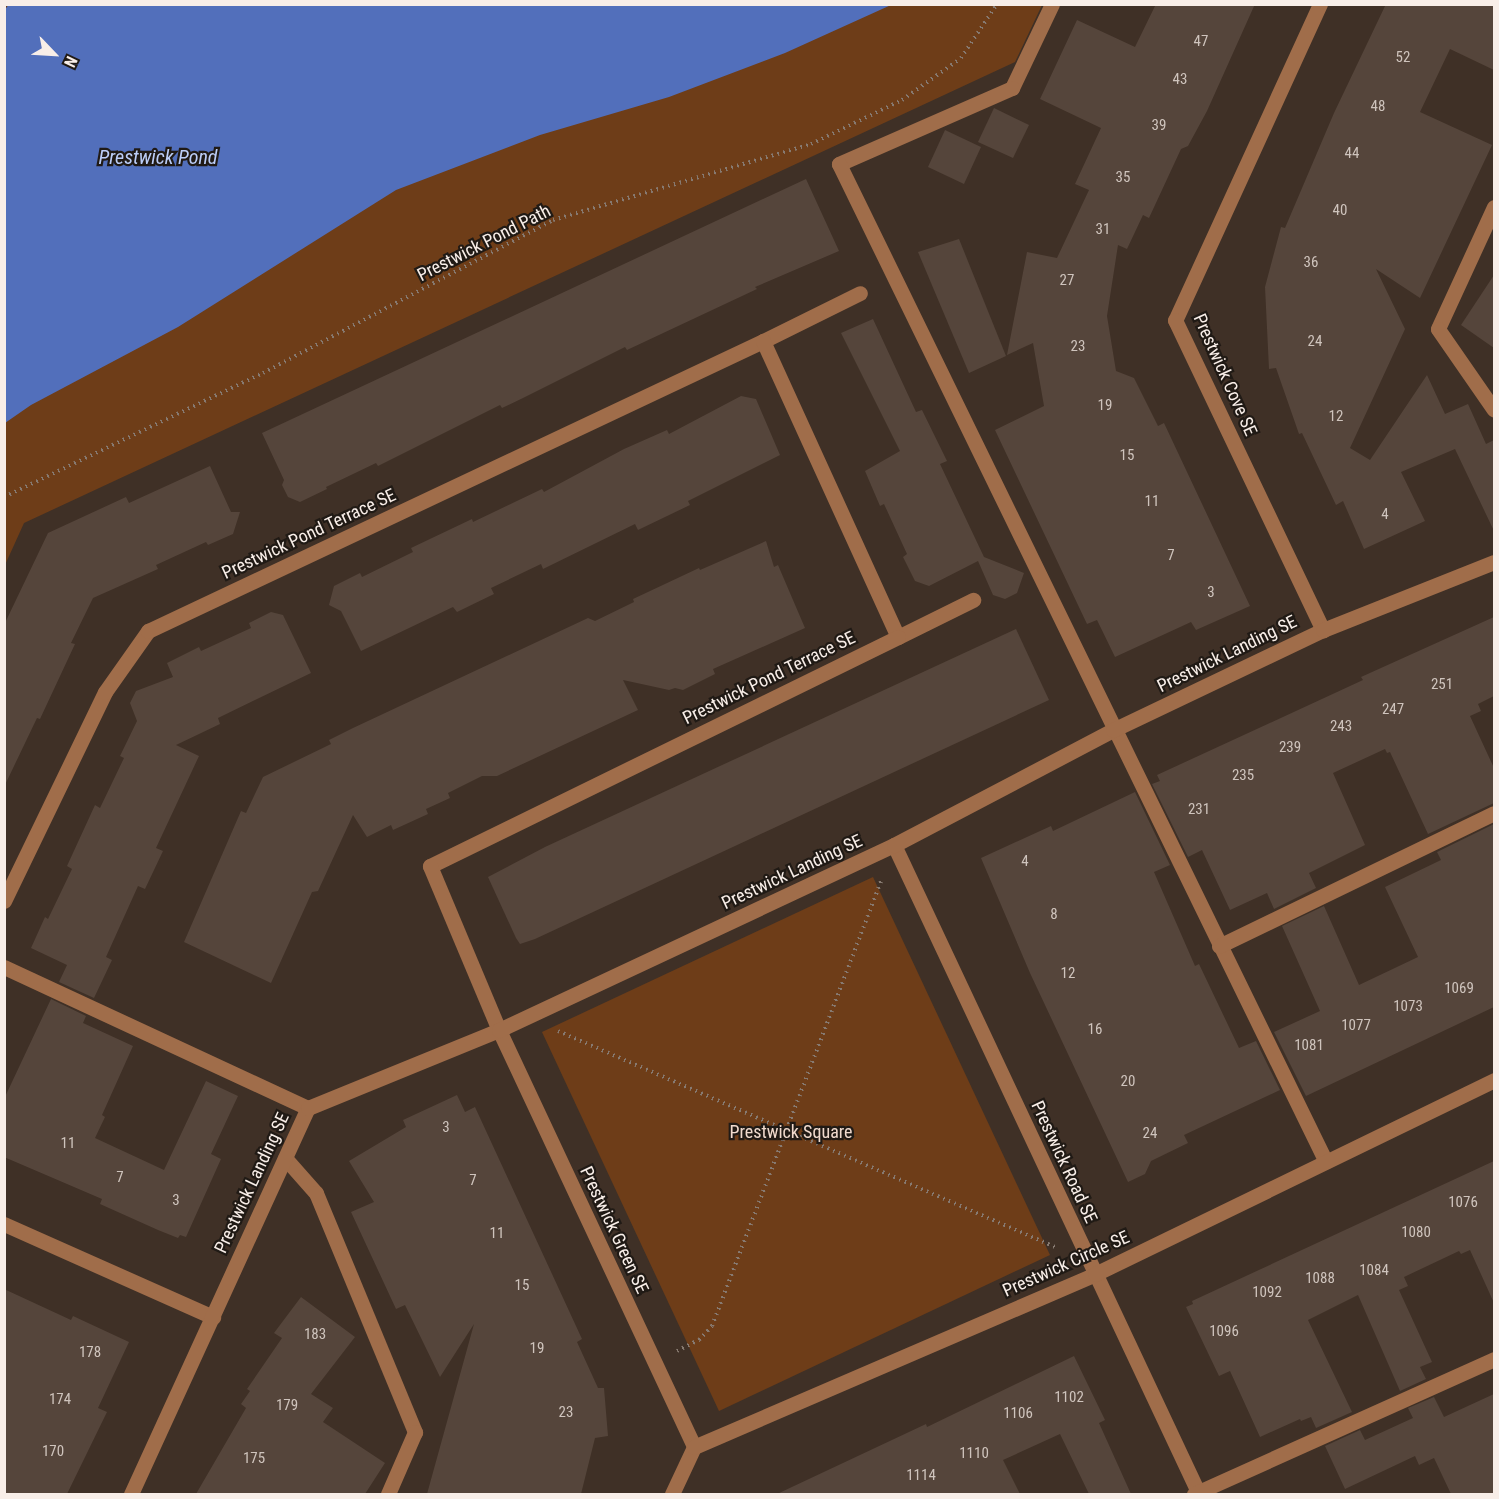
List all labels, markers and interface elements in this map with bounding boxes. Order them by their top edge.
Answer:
north arrow [24,24,84,84]
house number: 47 [1194,33,1208,51]
house number: 52 [1396,49,1410,67]
text: N [60,53,81,70]
house number: 43 [1173,71,1187,89]
house number: 48 [1371,98,1385,116]
house number: 39 [1152,117,1166,135]
water label: Prestwick Pond [99,145,217,169]
house number: 44 [1345,145,1359,163]
house number: 35 [1116,169,1130,187]
street label: Prestwick Pond Path [414,200,554,286]
house number: 40 [1333,202,1347,220]
house number: 31 [1096,221,1110,239]
house number: 36 [1304,254,1318,272]
house number: 27 [1060,272,1074,290]
street label: Prestwick Cove SE [1188,311,1262,439]
house number: 24 [1308,333,1322,351]
house number: 23 [1071,338,1085,356]
house number: 19 [1098,397,1112,415]
house number: 12 [1329,408,1343,426]
house number: 15 [1120,447,1134,465]
street label: Prestwick Pond Terrace SE [218,484,400,584]
house number: 11 [1145,493,1159,511]
house number: 4 [1381,506,1389,524]
house number: 7 [1167,547,1175,565]
house number: 3 [1207,584,1215,602]
street label: Prestwick Landing SE [1154,611,1300,697]
street label: Prestwick Pond Terrace SE [679,627,859,729]
house number: 251 [1431,676,1453,694]
house number: 247 [1382,701,1404,719]
house number: 243 [1330,718,1352,736]
house number: 239 [1279,739,1301,757]
house number: 235 [1232,767,1254,785]
house number: 231 [1188,801,1210,819]
street label: Prestwick Landing SE [718,830,866,914]
house number: 4 [1021,853,1029,871]
house number: 8 [1050,906,1058,924]
house number: 12 [1061,965,1075,983]
house number: 1069 [1444,980,1474,998]
house number: 1073 [1393,998,1423,1016]
house number: 1077 [1341,1017,1371,1035]
house number: 16 [1088,1021,1102,1039]
house number: 1081 [1294,1037,1324,1055]
house number: 20 [1121,1073,1135,1091]
street label: Prestwick Road SE [1026,1098,1102,1226]
street label: Prestwick Landing SE [210,1109,294,1257]
house number: 3 [442,1119,450,1137]
park label: Prestwick Square [729,1121,853,1143]
house number: 24 [1143,1125,1157,1143]
house number: 11 [61,1135,75,1153]
street label: Prestwick Green SE [575,1163,653,1297]
house number: 7 [116,1169,124,1187]
house number: 7 [469,1172,477,1190]
house number: 3 [172,1192,180,1210]
house number: 1076 [1448,1194,1478,1212]
house number: 1080 [1401,1224,1431,1242]
house number: 11 [490,1225,504,1243]
street label: Prestwick Circle SE [999,1226,1133,1302]
house number: 1084 [1359,1262,1389,1280]
house number: 1088 [1305,1270,1335,1288]
house number: 15 [515,1277,529,1295]
house number: 1092 [1252,1284,1282,1302]
house number: 1096 [1209,1323,1239,1341]
house number: 183 [304,1326,326,1344]
house number: 19 [530,1340,544,1358]
house number: 178 [79,1344,101,1362]
house number: 1102 [1054,1389,1084,1407]
house number: 174 [49,1391,71,1409]
house number: 179 [276,1397,298,1415]
house number: 23 [559,1404,573,1422]
house number: 1106 [1003,1405,1033,1423]
house number: 170 [42,1443,64,1461]
house number: 1110 [959,1445,989,1463]
house number: 175 [243,1450,265,1468]
house number: 1114 [906,1467,936,1485]

